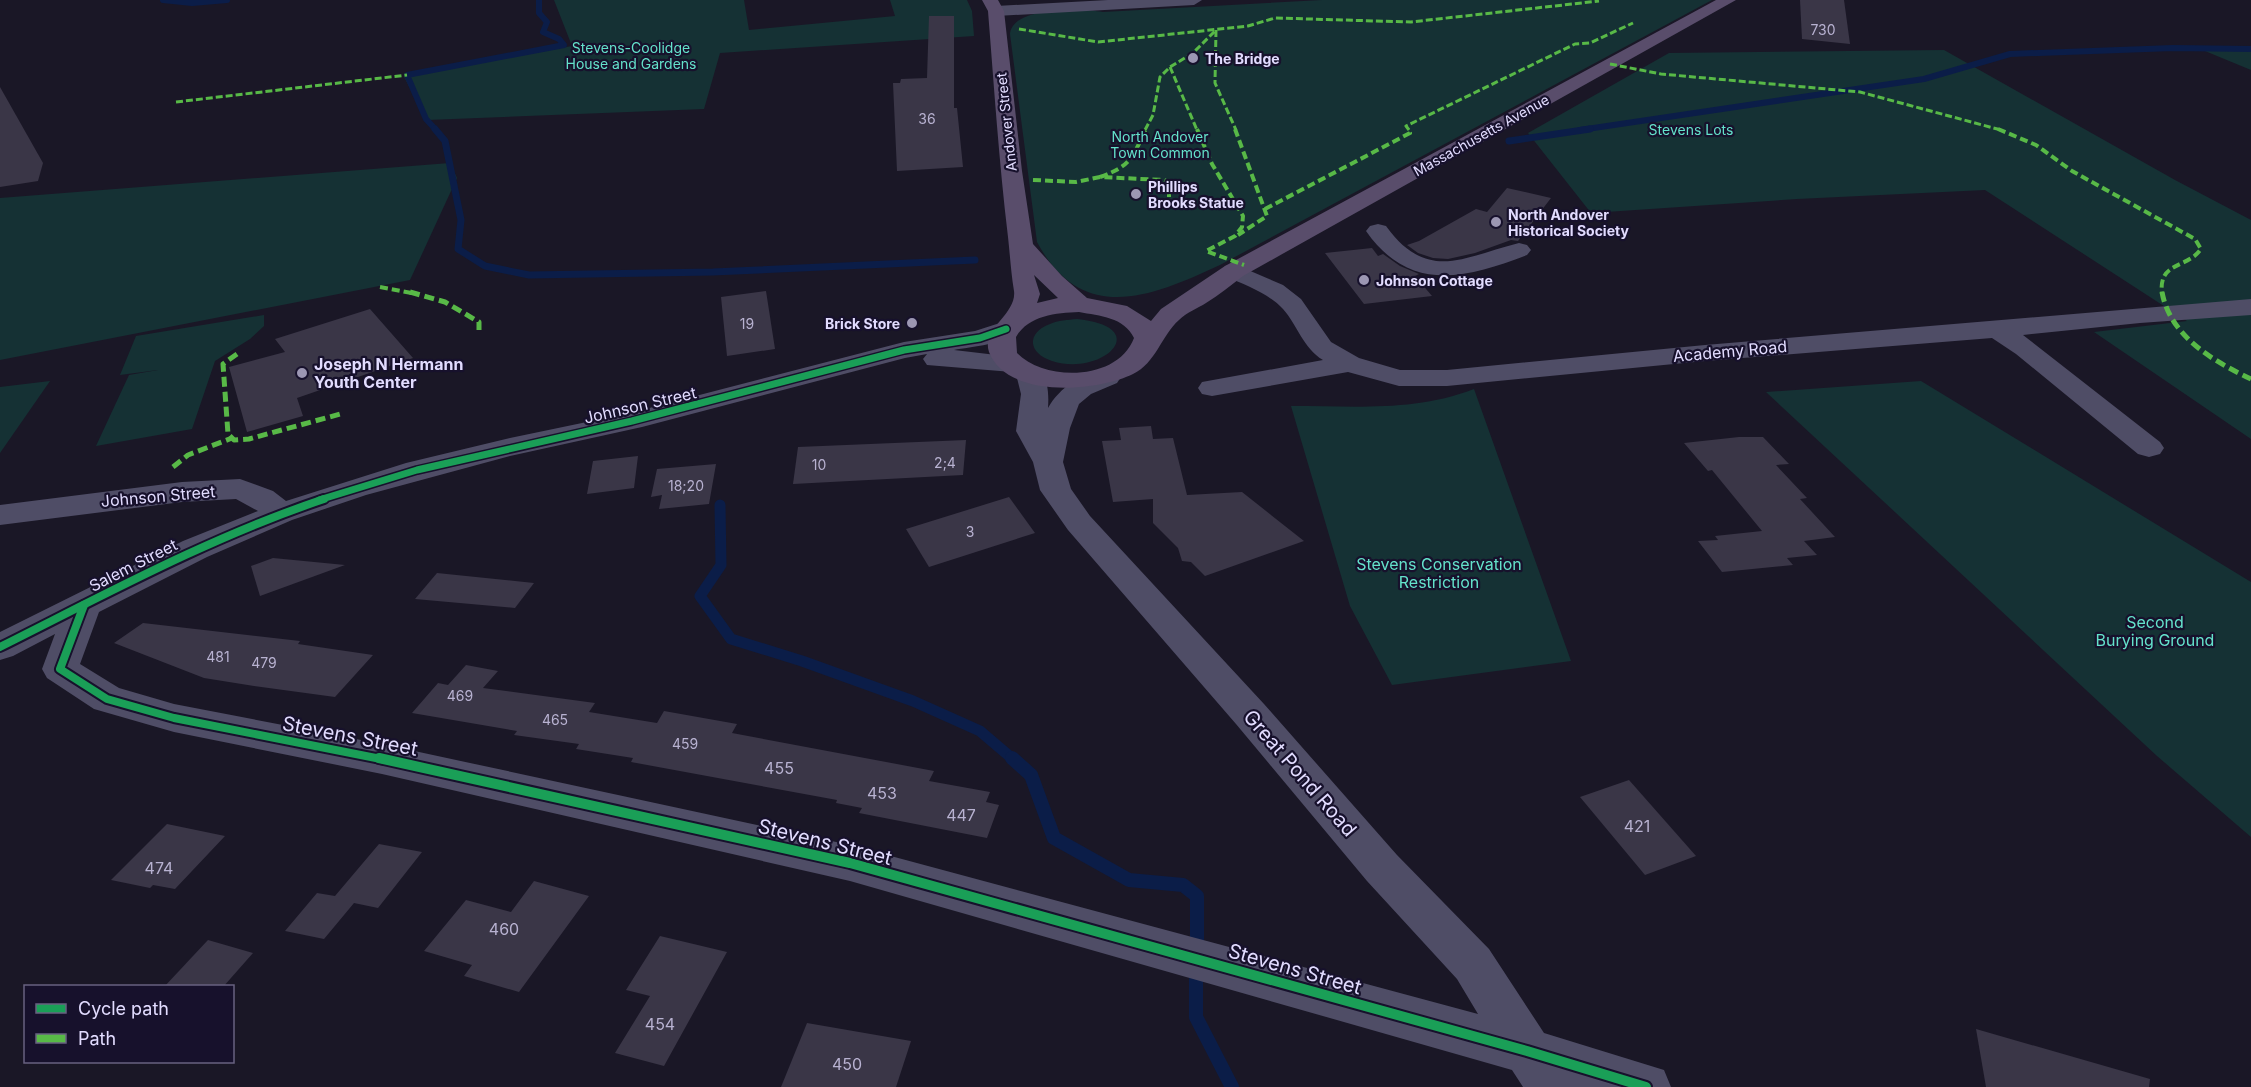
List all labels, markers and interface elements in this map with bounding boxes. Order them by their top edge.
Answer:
house number: 730 [1810,21,1836,38]
park label: Stevens-Coolidge House and Gardens [566,39,696,72]
place label: The Bridge [1205,50,1280,67]
marker: The Bridge [1186,51,1200,65]
street label: Andover Street [992,71,1020,172]
street label: Massachusetts Avenue [1410,91,1552,179]
house number: 36 [918,110,936,127]
park label: Stevens Lots [1649,121,1733,138]
park label: North Andover Town Common [1110,128,1210,161]
place label: Phillips Brooks Statue [1148,178,1244,211]
marker: Phillips Brooks Statue [1129,187,1143,201]
place label: North Andover Historical Society [1508,206,1629,239]
marker: North Andover Historical Society [1489,215,1503,229]
place label: Johnson Cottage [1376,272,1493,289]
marker: Johnson Cottage [1357,273,1371,287]
house number: 19 [740,315,754,332]
place label: Brick Store [825,315,900,332]
marker: Brick Store [905,316,919,330]
street label: Academy Road [1672,336,1788,366]
place label: Joseph N Hermann Youth Center [314,354,463,392]
marker: Joseph N Hermann Youth Center [295,366,309,380]
street label: Johnson Street [582,382,698,428]
house number: 2;4 [934,454,956,471]
house number: 10 [812,456,826,473]
house number: 18;20 [668,477,704,494]
street label: Johnson Street [100,481,216,511]
house number: 3 [966,523,974,540]
street label: Salem Street [86,534,180,596]
park label: Stevens Conservation Restriction [1356,554,1522,592]
park label: Second Burying Ground [2096,612,2214,650]
house number: 481 [206,648,230,665]
house number: 479 [251,654,277,671]
house number: 469 [447,687,473,704]
street label: Great Pond Road [1238,705,1362,841]
street label: Stevens Street [280,711,420,761]
house number: 465 [542,711,568,728]
house number: 459 [672,735,698,752]
house number: 455 [764,758,794,778]
house number: 453 [867,783,897,803]
house number: 447 [946,805,976,825]
street label: Stevens Street [755,814,895,870]
house number: 421 [1624,816,1650,836]
house number: 474 [145,858,173,878]
house number: 460 [489,919,519,939]
street label: Stevens Street [1226,939,1365,1000]
legend [24,985,234,1063]
text: Cycle path [78,998,169,1019]
house number: 454 [645,1014,675,1034]
text: Path [78,1028,116,1049]
house number: 450 [832,1054,862,1074]

